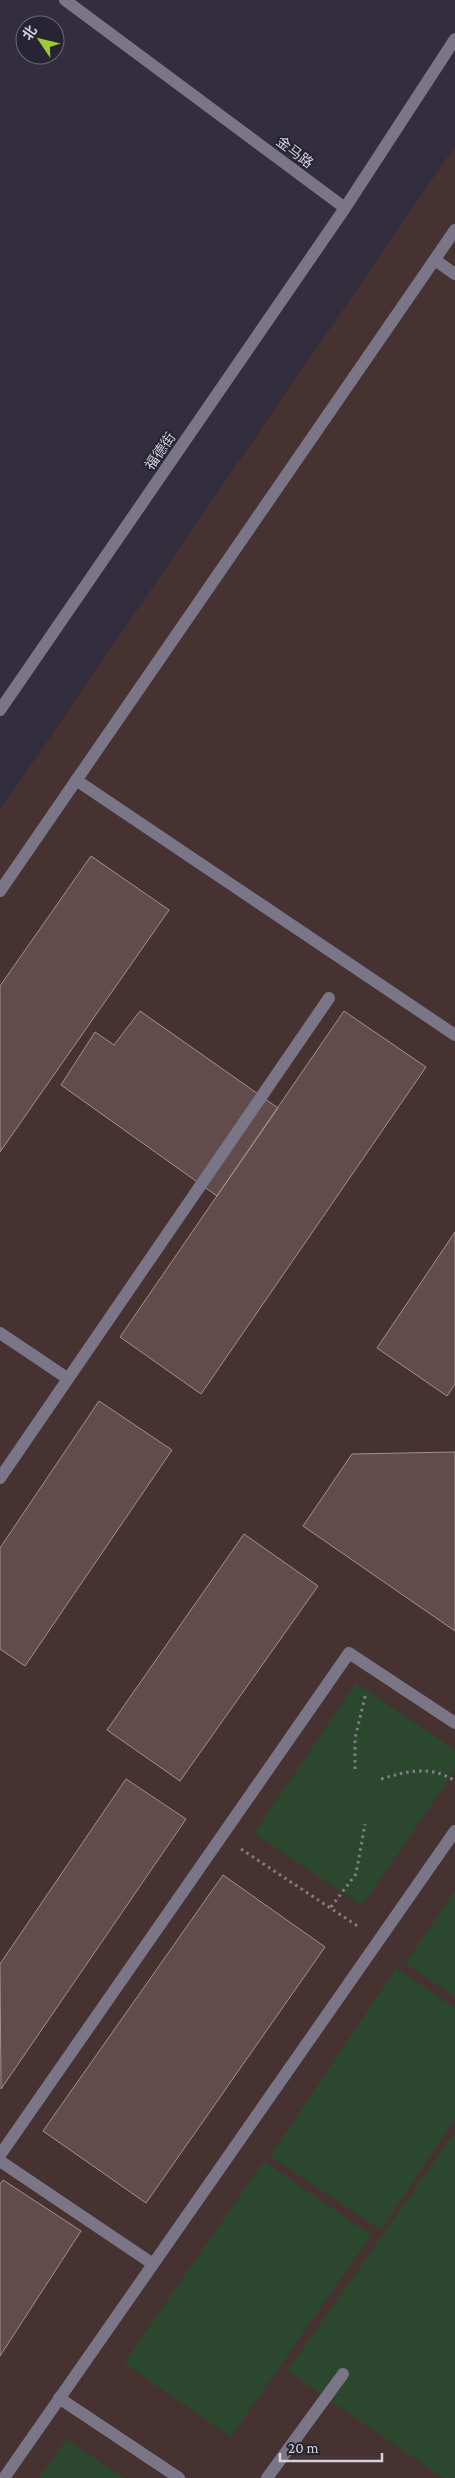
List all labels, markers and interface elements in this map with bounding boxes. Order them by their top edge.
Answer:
north arrow [15,15,65,65]
text: 北 [19,22,40,43]
street label: 金马路 [273,133,317,171]
street label: 福德街 [141,429,179,473]
scale bar [280,2430,382,2462]
text: 20 m [288,2440,319,2456]

